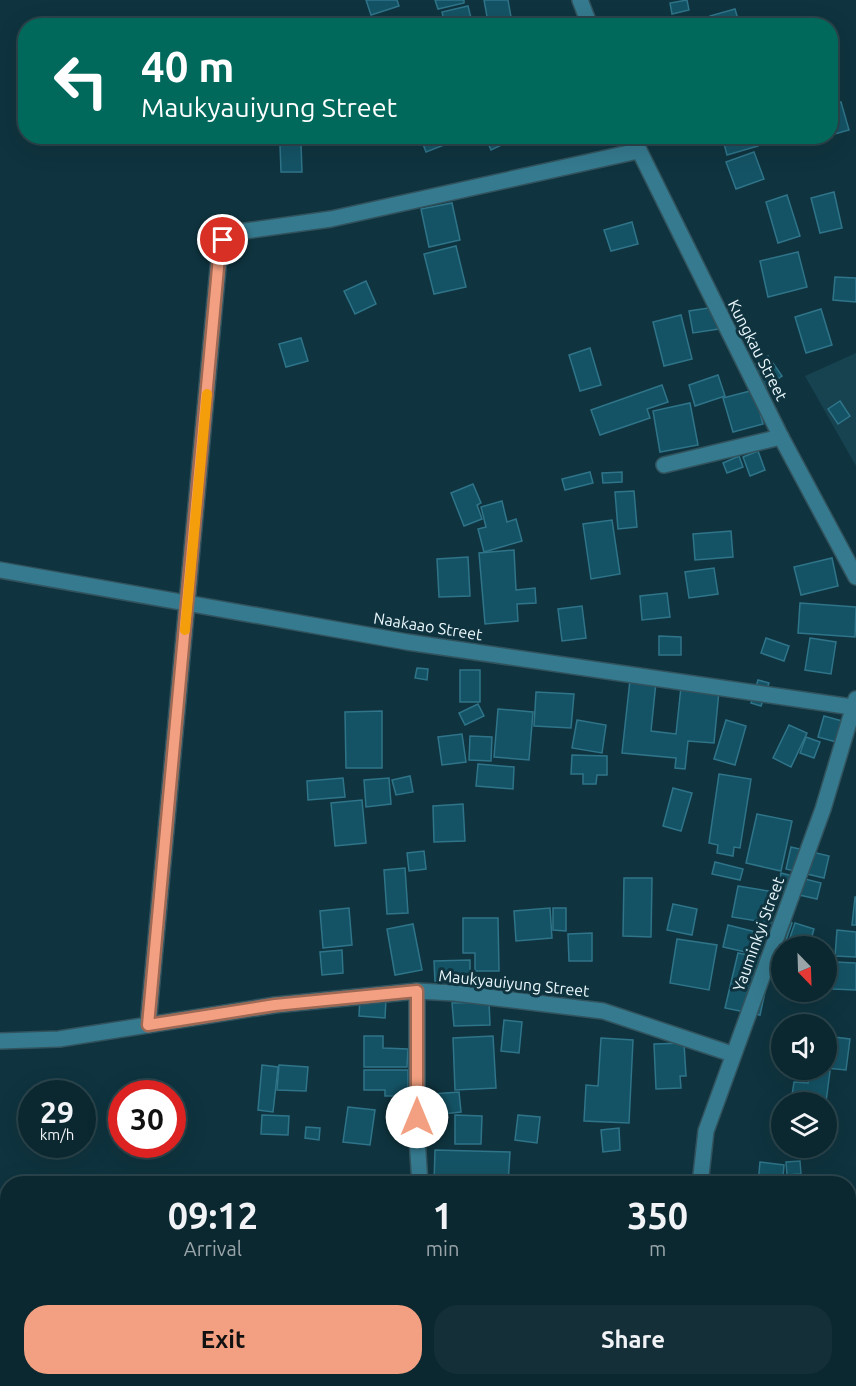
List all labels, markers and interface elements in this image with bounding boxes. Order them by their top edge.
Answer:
icon: left [42,42,120,120]
text: 40 m [141,43,235,90]
text: Maukyauiyung Street [141,92,397,122]
pin [197,214,248,265]
icon: arrive [206,223,239,256]
street label: Kungkau Street [725,296,792,404]
street label: Naakaao Street [372,608,484,644]
street label: Yauminkyi Street [729,873,787,994]
north arrow [771,936,837,1002]
map controls [771,936,837,1158]
street label: Maukyauiyung Street [438,966,591,1000]
button: sound [771,1014,837,1080]
speed limit sign: 30 [108,1080,186,1158]
position arrow [385,1085,449,1149]
button: layers [771,1092,837,1158]
text: 29 [40,1095,74,1129]
text: km/h [40,1126,74,1143]
text: 09:12 [168,1195,258,1236]
text: 1 [432,1195,453,1236]
text: 350 [627,1195,688,1236]
text: Arrival [184,1237,242,1260]
text: min [426,1237,459,1260]
text: m [649,1237,666,1260]
button: Exit [24,1305,422,1374]
button: Share [434,1305,832,1374]

